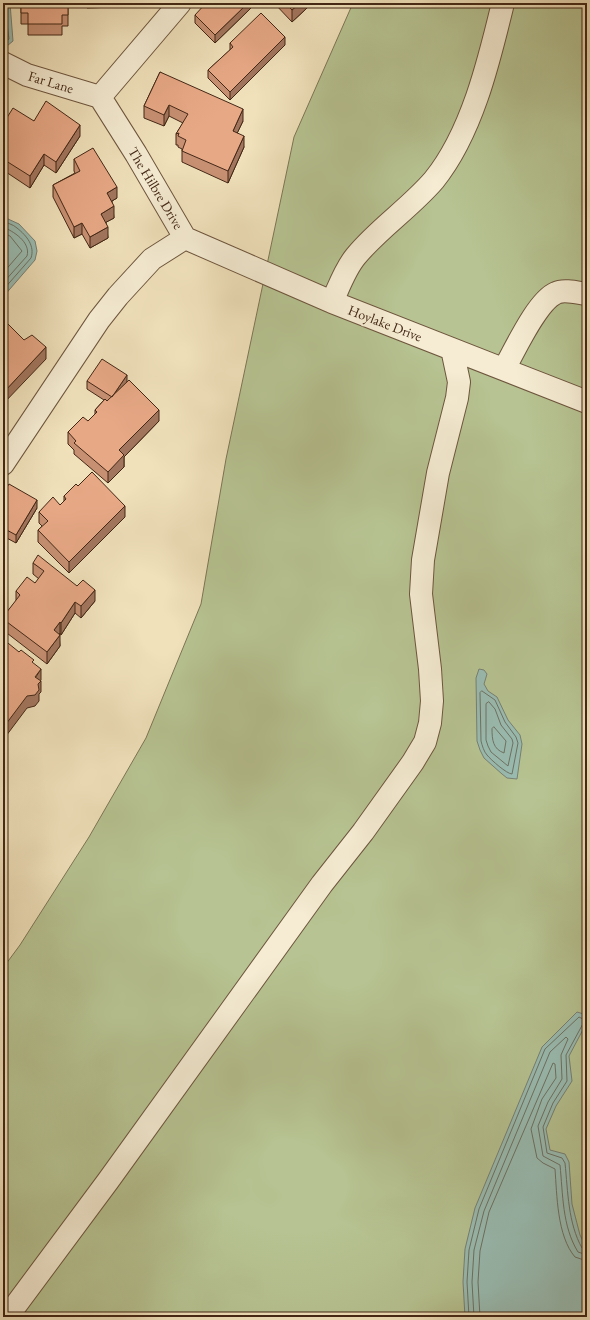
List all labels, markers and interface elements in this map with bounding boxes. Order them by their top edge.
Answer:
street label: Far Lane [26,67,76,98]
street label: The Hilbre Drive [124,143,188,233]
street label: Hoylake Drive [345,301,425,346]

